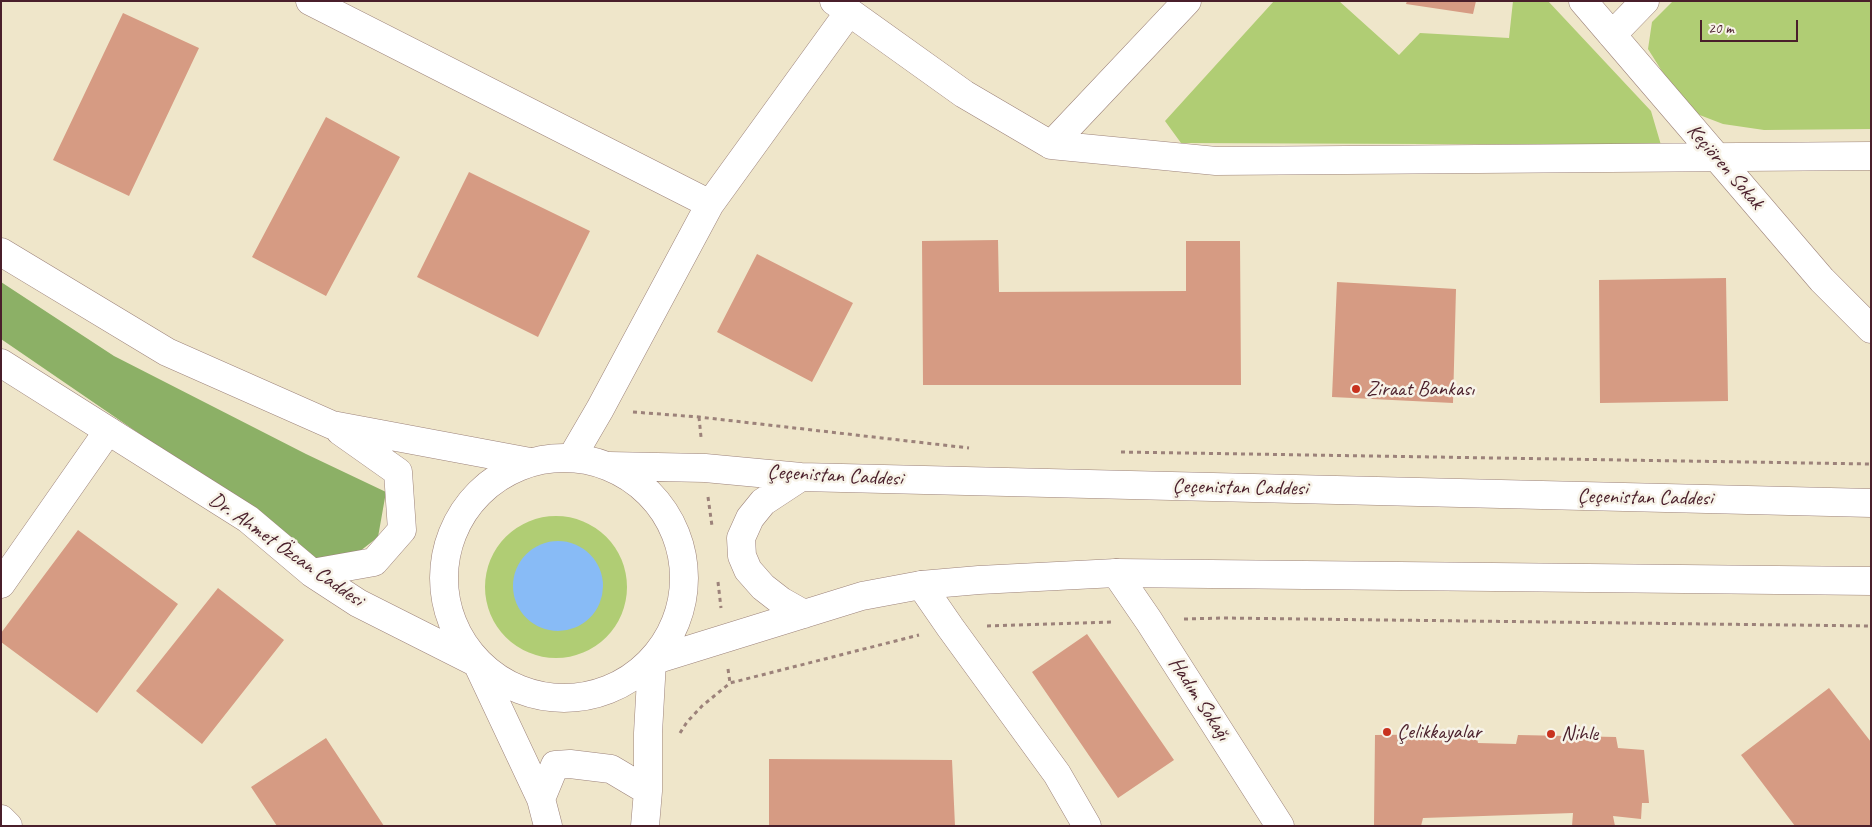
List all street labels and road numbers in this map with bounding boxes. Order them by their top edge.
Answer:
street label: Keçiören Sokak [1681,119,1769,215]
street label: Çeçenistan Caddesi [767,460,903,492]
street label: Çeçenistan Caddesi [1172,474,1308,502]
street label: Çeçenistan Caddesi [1577,484,1713,512]
street label: Dr. Ahmet Özcan Caddesi [204,487,368,613]
street label: Hadım Sokağı [1163,652,1235,746]

